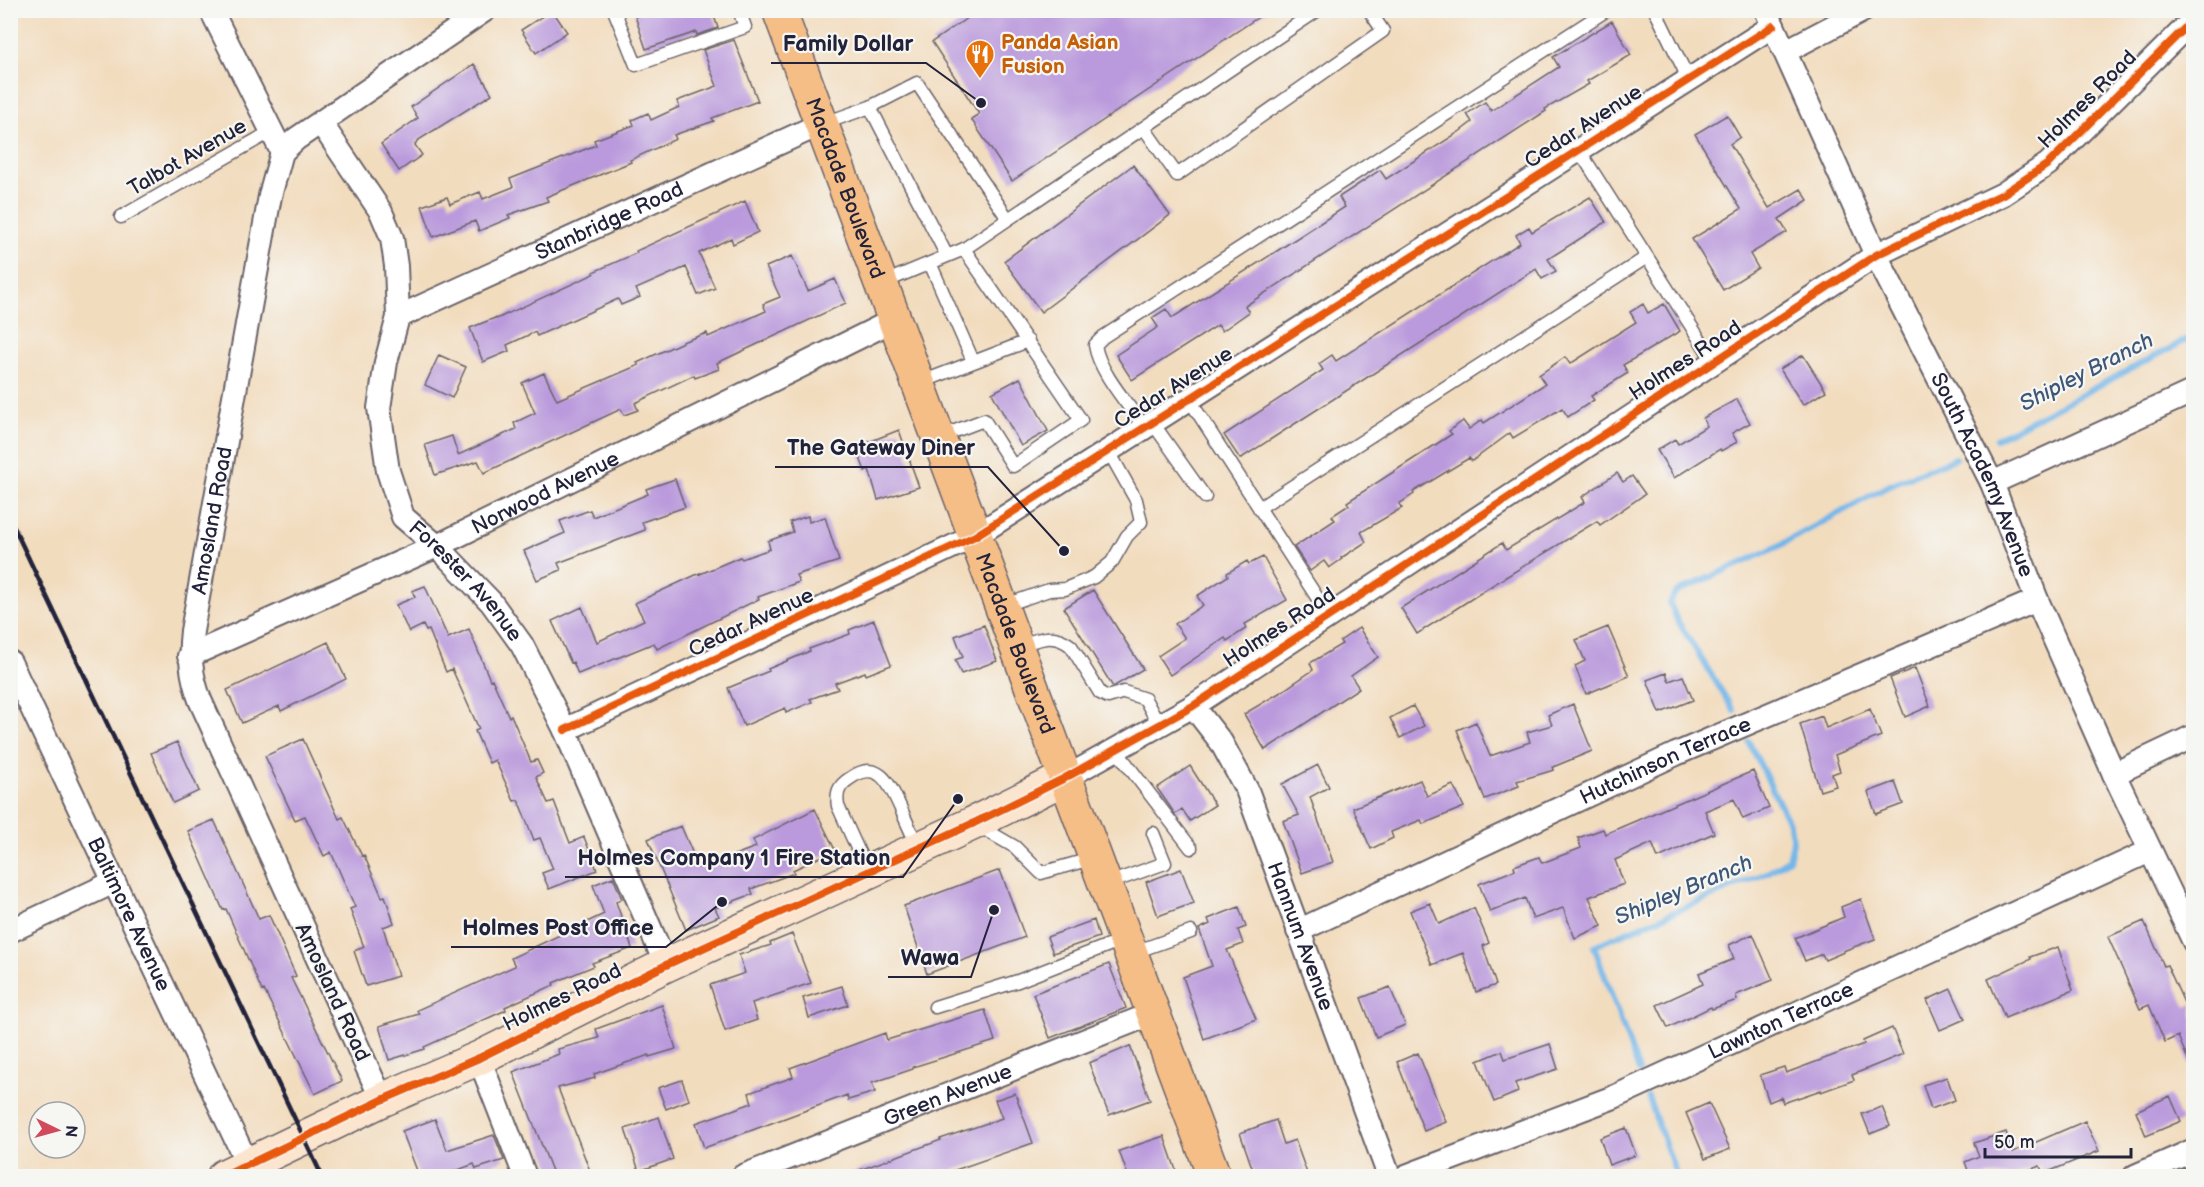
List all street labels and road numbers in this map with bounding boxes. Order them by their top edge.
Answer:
street label: Holmes Road [2033,45,2142,154]
street label: Cedar Avenue [1520,79,1647,174]
street label: Macdade Boulevard [800,94,890,282]
street label: Talbot Avenue [123,113,251,202]
street label: Stanbridge Road [531,177,687,266]
street label: Holmes Road [1625,315,1746,406]
street label: Cedar Avenue [1109,341,1237,434]
street label: South Academy Avenue [1925,369,2039,580]
street label: Amosland Road [187,445,238,596]
street label: Norwood Avenue [468,446,623,540]
street label: Forester Avenue [404,516,527,646]
street label: Macdade Boulevard [970,550,1060,737]
street label: Holmes Road [1219,582,1340,673]
street label: Cedar Avenue [685,583,818,662]
street label: Hutchinson Terrace [1576,712,1755,810]
street label: Baltimore Avenue [82,833,176,995]
street label: Hannum Avenue [1262,859,1339,1014]
street label: Amosland Road [290,919,375,1065]
street label: Holmes Road [499,958,626,1037]
street label: Lawnton Terrace [1704,977,1858,1065]
street label: Green Avenue [880,1059,1015,1132]

